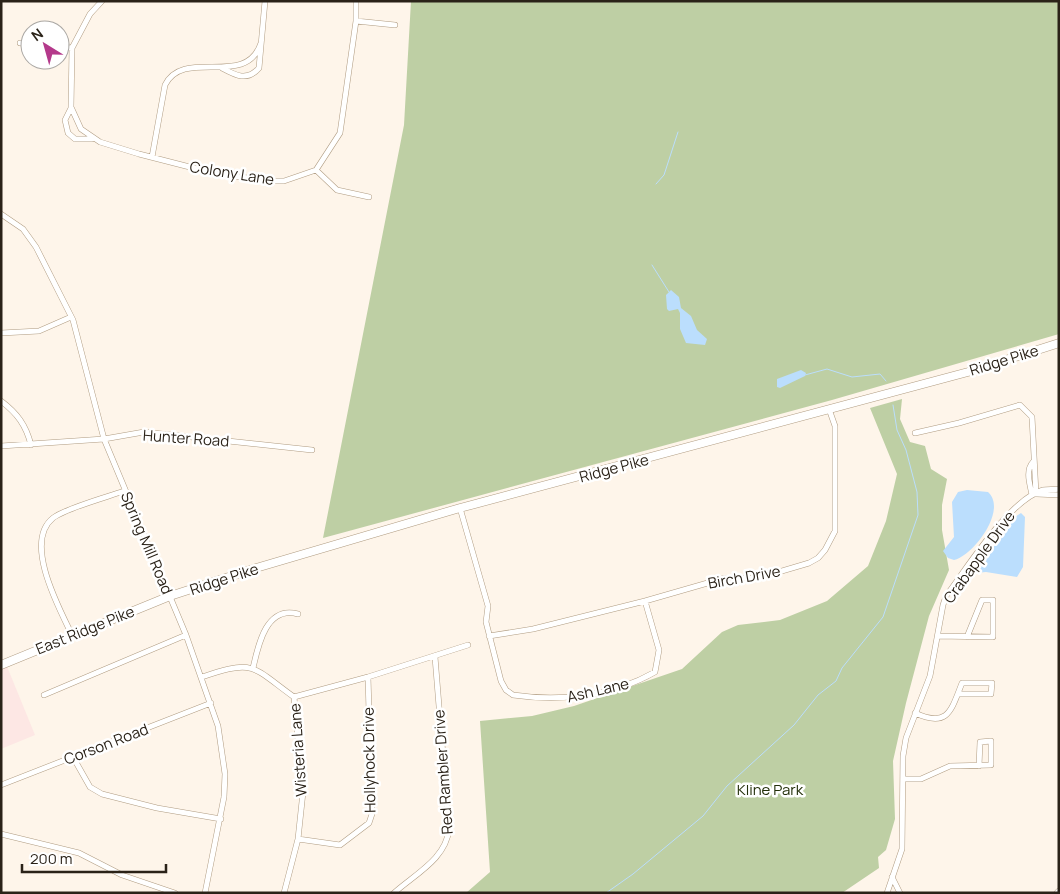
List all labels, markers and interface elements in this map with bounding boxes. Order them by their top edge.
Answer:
north arrow [20,20,70,70]
text: N [27,24,47,45]
street label: Colony Lane [188,156,276,190]
street label: Ridge Pike [967,339,1041,380]
street label: Hunter Road [142,425,230,451]
street label: Ridge Pike [577,449,651,487]
street label: Spring Mill Road [116,488,178,598]
street label: Crabapple Drive [938,506,1020,607]
street label: Ridge Pike [187,558,261,600]
street label: Birch Drive [706,560,782,594]
street label: East Ridge Pike [32,601,138,659]
street label: Ash Lane [565,673,631,707]
street label: Wisteria Lane [284,702,312,797]
street label: Hollyhock Drive [358,707,380,813]
street label: Red Rambler Drive [428,709,458,835]
street label: Corson Road [61,718,151,770]
park label: Kline Park [737,779,804,800]
scale bar [22,842,166,874]
text: 200 m [30,848,73,869]

